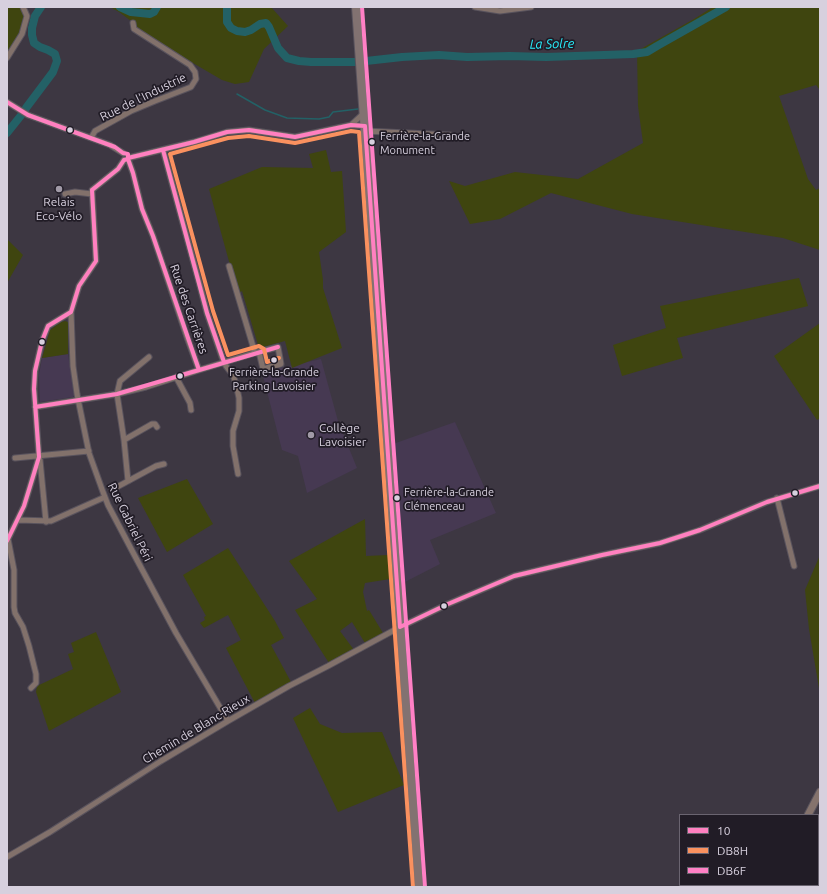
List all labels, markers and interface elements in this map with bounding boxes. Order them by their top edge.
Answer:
water label: La Solre [530,36,574,52]
street label: Rue de l'Industrie [98,70,188,124]
unlabelled marker [65,125,75,135]
place label: Ferrière-la-Grande Monument [380,129,470,155]
marker: Ferrière-la-Grande Monument [367,137,377,147]
marker: Relais Eco-Vélo [54,184,64,194]
place label: Relais Eco-Vélo [36,195,82,223]
street label: Rue des Carrières [167,262,211,356]
unlabelled marker [37,337,47,347]
marker: Ferrière-la-Grande Parking Lavoisier [269,355,279,365]
place label: Ferrière-la-Grande Parking Lavoisier [229,365,319,391]
unlabelled marker [175,371,185,381]
place label: Collège Lavoisier [319,421,366,449]
marker: Collège Lavoisier [306,430,316,440]
street label: Rue Gabriel Péri [105,480,155,564]
place label: Ferrière-la-Grande Clémenceau [404,485,494,511]
unlabelled marker [790,488,800,498]
marker: Ferrière-la-Grande Clémenceau [392,493,402,503]
unlabelled marker [439,601,449,611]
street label: Chemin de Blanc-Rieux [140,691,252,767]
legend [679,814,819,886]
text: 10 [717,824,731,837]
text: DB8H [717,844,748,857]
text: DB6F [717,864,746,877]

